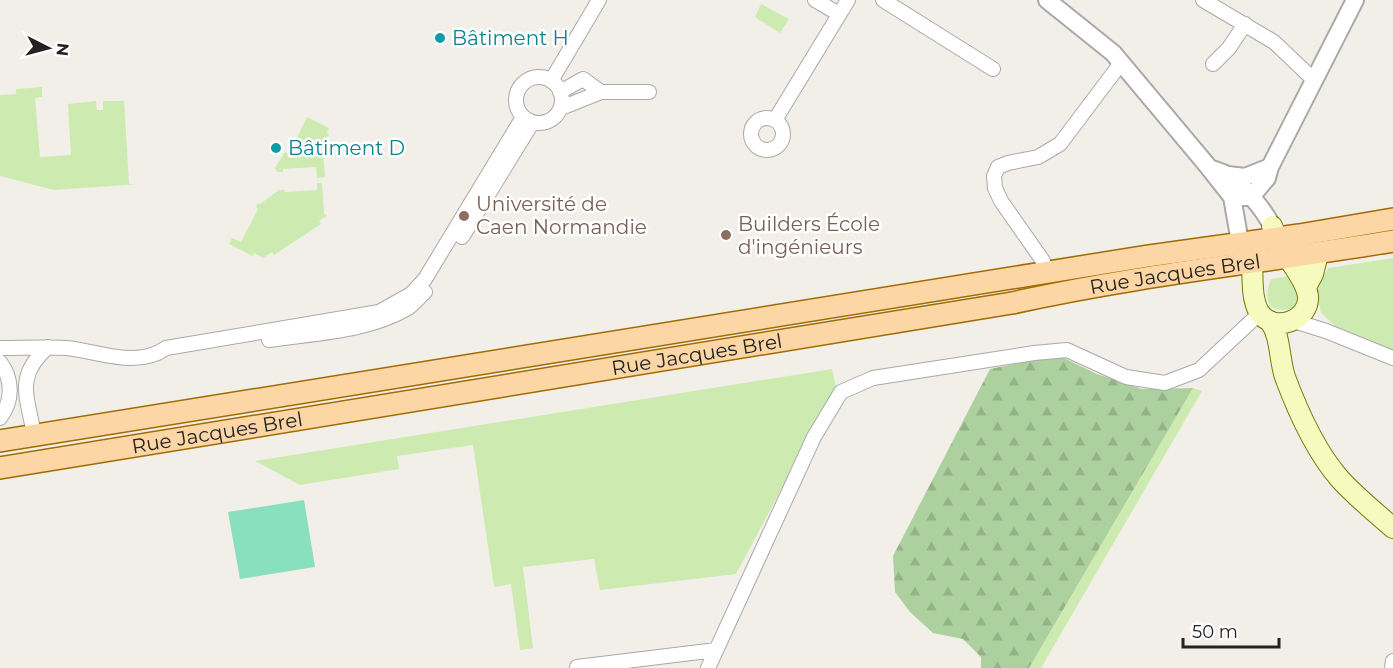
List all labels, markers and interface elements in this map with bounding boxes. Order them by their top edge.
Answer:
north arrow [18,18,78,78]
place label: Bâtiment H [452,26,569,50]
marker: Bâtiment H [433,31,447,45]
text: N [52,42,73,57]
place label: Bâtiment D [288,136,405,160]
marker: Bâtiment D [269,141,283,155]
place label: Université de Caen Normandie [476,192,647,239]
marker: Université de Caen Normandie [457,209,471,223]
place label: Builders École d'ingénieurs [738,212,880,259]
marker: Builders École d'ingénieurs [719,228,733,242]
street label: Rue Jacques Brel [1088,249,1262,299]
street label: Rue Jacques Brel [610,329,784,380]
street label: Rue Jacques Brel [130,407,304,458]
scale bar [1183,611,1279,649]
text: 50 m [1192,621,1238,643]

